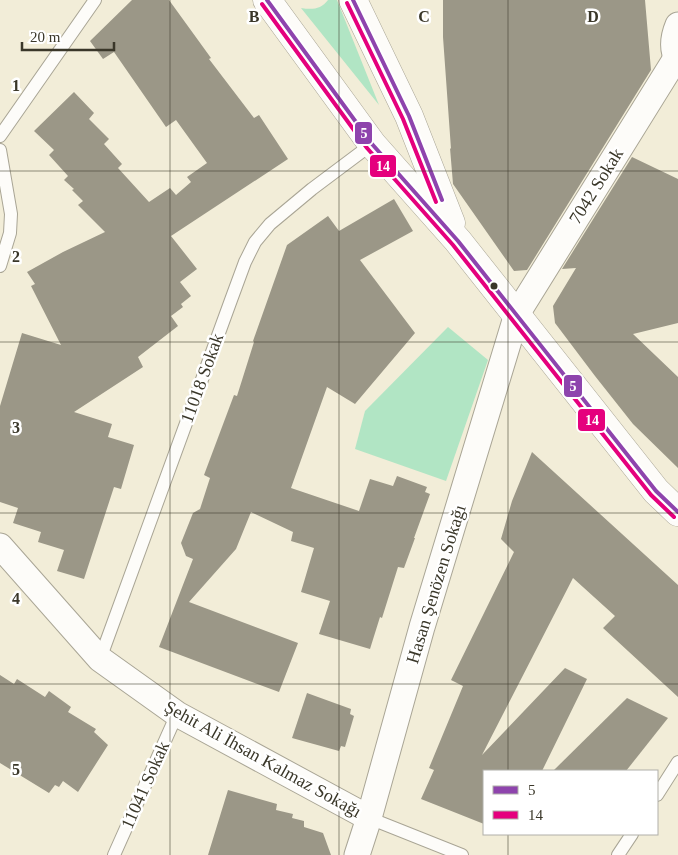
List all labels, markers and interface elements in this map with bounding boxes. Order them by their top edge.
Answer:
text: B [249,8,260,25]
text: C [418,8,430,25]
text: D [587,8,599,25]
scale bar [22,20,115,52]
text: 20 m [30,29,61,45]
text: 1 [12,77,20,94]
line badge: 5 [354,121,373,145]
text: 5 [361,126,368,141]
street label: 7042 Sokak [565,144,627,228]
line badge: 14 [369,154,397,178]
text: 14 [376,159,390,174]
text: 2 [12,248,20,265]
unlabelled marker [489,281,499,291]
street label: 11018 Sokak [177,330,227,426]
line badge: 5 [563,374,583,398]
text: 5 [570,379,577,394]
line badge: 14 [577,408,606,432]
text: 14 [585,413,599,428]
text: 3 [12,419,20,436]
street label: Hasan Şenözen Sokağı [402,502,470,666]
text: 4 [12,590,20,607]
street label: Şehit Ali İhsan Kalmaz Sokağı [161,696,365,822]
street label: 11041 Sokak [117,738,173,832]
text: 5 [12,761,20,778]
legend [483,770,658,835]
text: 5 [528,782,536,798]
text: 14 [528,807,544,823]

